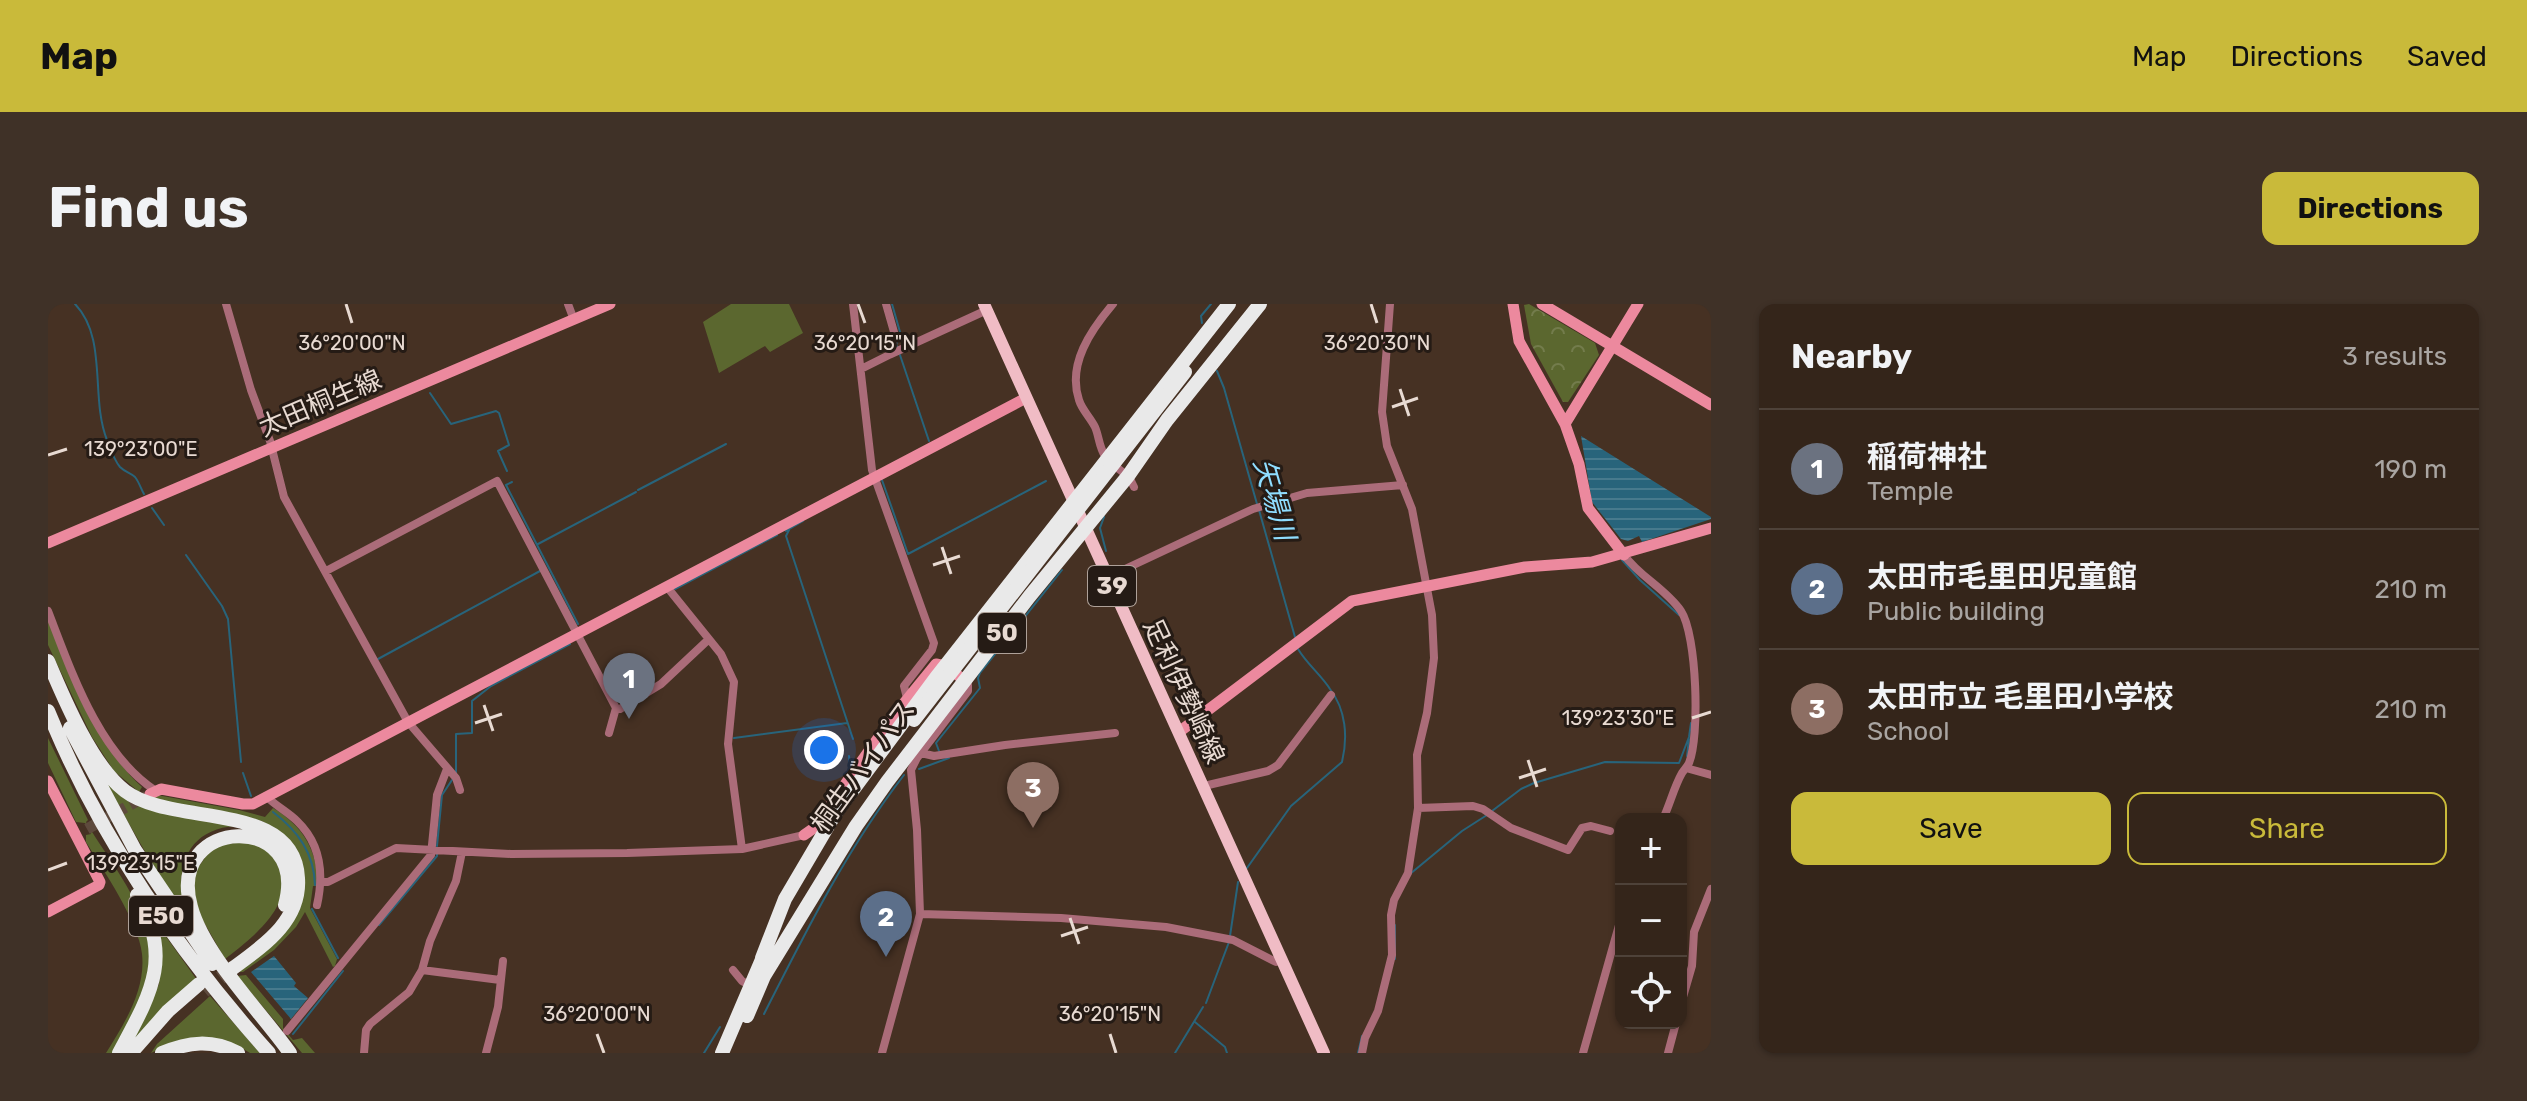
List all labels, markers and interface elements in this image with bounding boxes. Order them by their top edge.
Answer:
text: Map [40,33,118,79]
text: Map [2132,40,2186,73]
text: Directions [2230,40,2363,73]
text: Saved [2407,40,2487,73]
button: Directions [2262,172,2479,245]
text: Find us [48,175,249,241]
text: 36°20'00"N [298,331,406,355]
text: 36°20'15"N [814,331,916,355]
text: 36°20'30"N [1324,331,1430,355]
text: Nearby [1791,336,1912,377]
text: 3 results [2342,341,2447,372]
street label: 太田桐生線 [254,364,386,443]
text: 139°23'00"E [84,437,198,461]
text: 稲荷神社 [1867,439,1987,475]
water label: 矢場川 [1247,454,1303,547]
text: 1 [1811,454,1823,485]
text: 190 m [2374,454,2447,485]
text: Temple [1867,476,1954,507]
text: 太田市毛里田児童館 [1867,559,2137,595]
road number: 39 [1088,566,1136,606]
text: 2 [1809,574,1825,605]
text: 210 m [2375,574,2447,605]
text: Public building [1867,596,2045,627]
road number: 50 [978,613,1026,653]
street label: 足利伊勢崎線 [1137,614,1231,768]
pin: 1 [603,653,655,719]
text: 太田市立 毛里田小学校 [1867,679,2173,715]
street label: 桐生バイパス [805,694,922,838]
text: 3 [1808,694,1826,725]
text: 210 m [2375,694,2447,725]
text: 139°23'30"E [1562,706,1674,730]
text: School [1867,716,1950,747]
your location [804,730,844,770]
pin: 3 [1007,762,1059,828]
button: Save [1791,792,2111,865]
button: Share [2127,792,2447,865]
map controls [1615,813,1687,1029]
button: + [1615,813,1687,885]
text: 139°23'15"E [87,851,195,875]
button: − [1615,885,1687,957]
pin: 2 [860,891,912,957]
road number: E50 [129,896,193,936]
button: locate [1615,957,1687,1029]
text: 36°20'00"N [543,1002,651,1026]
text: 36°20'15"N [1059,1002,1161,1026]

